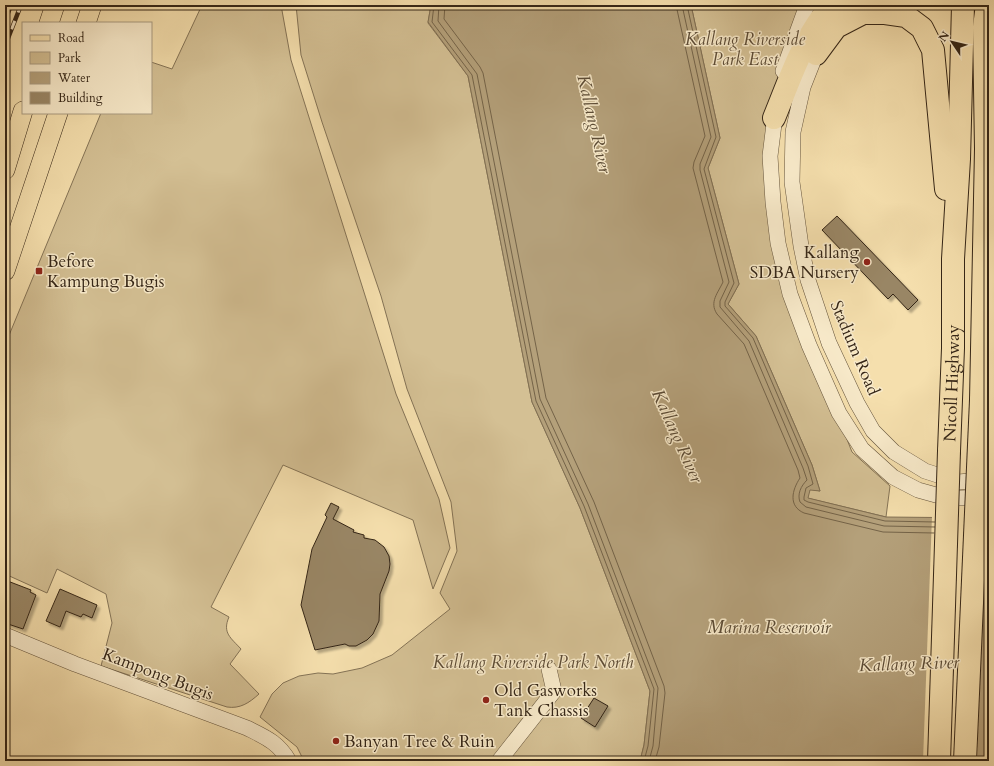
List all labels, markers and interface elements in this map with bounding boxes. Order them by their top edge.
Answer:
legend [22,22,152,114]
north arrow [932,22,972,62]
park label: Kallang Riverside Park East [685,28,805,71]
text: N [935,28,953,45]
text: Road [58,30,85,46]
text: Park [58,50,82,66]
text: Water [57,70,91,86]
water label: Kallang River [571,72,618,177]
text: Building [58,90,103,106]
place label: Kallang SDBA Nursery [750,241,859,284]
place label: Before Kampung Bugis [47,250,165,293]
marker: Kallang SDBA Nursery [862,257,872,267]
marker: Before Kampung Bugis [34,266,44,276]
street label: Stadium Road [825,297,885,399]
street label: Nicoll Highway [938,324,965,442]
water label: Kallang River [645,385,709,488]
water label: Marina Reservoir [707,615,832,640]
street label: Kampong Bugis [99,642,217,706]
water label: Kallang River [858,650,961,678]
park label: Kallang Riverside Park North [433,651,633,674]
place label: Old Gasworks Tank Chassis [494,679,597,722]
marker: Old Gasworks Tank Chassis [481,695,491,705]
place label: Banyan Tree & Ruin [344,730,495,753]
marker: Banyan Tree & Ruin [331,736,341,746]

